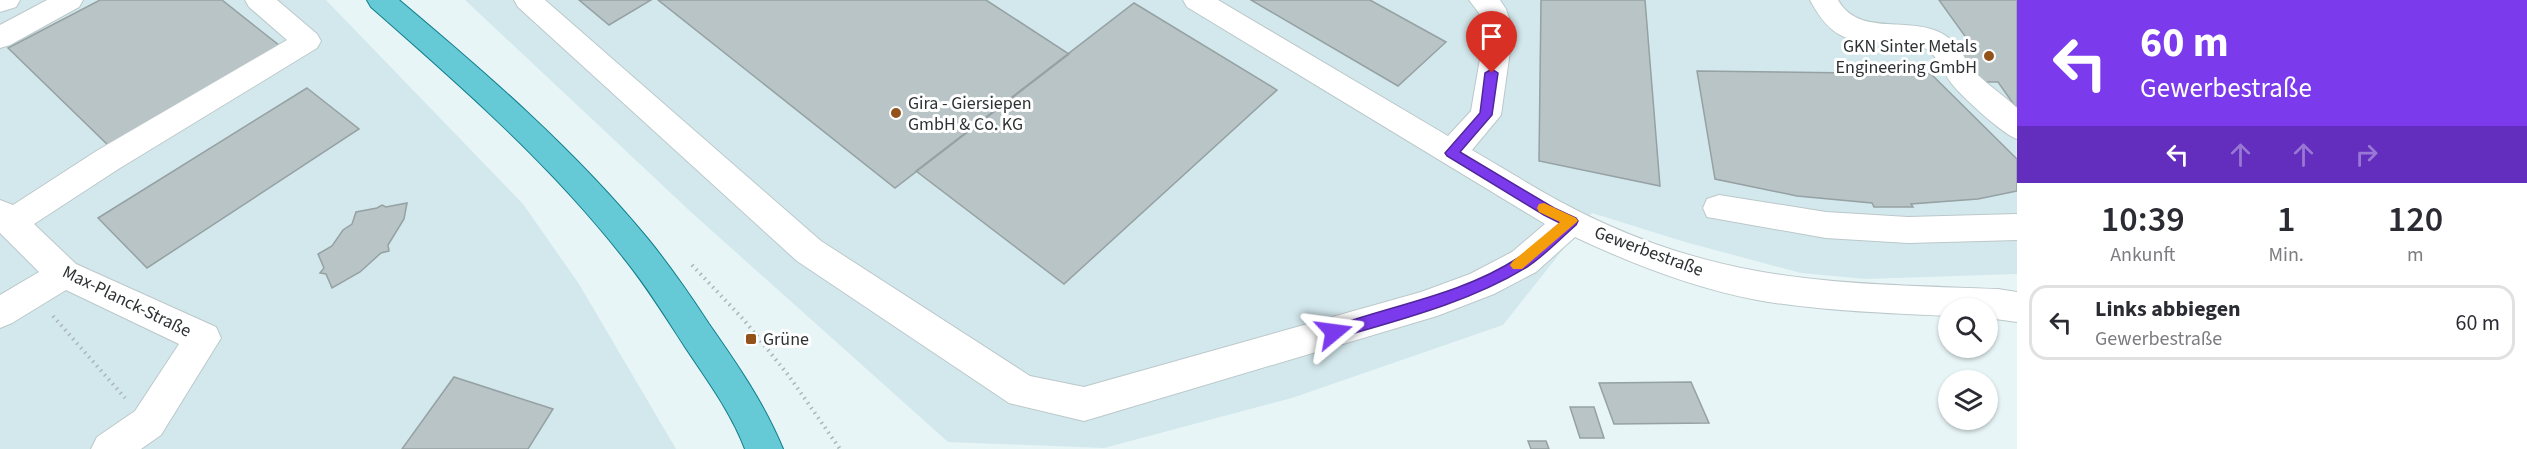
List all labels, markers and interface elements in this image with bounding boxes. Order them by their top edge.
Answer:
pin [1466,11,1517,73]
text: 60 m [2140,13,2229,73]
icon: arrive [1475,20,1508,53]
icon: left [2041,24,2119,102]
place label: GKN Sinter Metals Engineering GmbH [1836,34,1977,80]
marker: GKN Sinter Metals Engineering GmbH [1982,49,1996,63]
text: Gewerbestraße [2140,69,2312,108]
place label: Gira - Giersiepen GmbH & Co. KG [908,91,1032,137]
marker: Gira - Giersiepen GmbH & Co. KG [889,106,903,120]
icon: left [2161,138,2194,171]
icon: ahead [2224,138,2257,171]
icon: ahead [2287,138,2320,171]
icon: right [2350,138,2383,171]
text: 10:39 [2101,194,2185,245]
text: 1 [2277,194,2295,245]
text: 120 [2388,194,2443,245]
street label: Gewerbestraße [1591,220,1707,283]
text: Ankunft [2110,241,2175,269]
text: Min. [2268,241,2304,269]
text: m [2407,241,2424,269]
street label: Max-Planck-Straße [58,259,195,343]
text: Links abbiegen [2095,293,2241,325]
map controls [1938,298,1998,430]
button: search [1938,298,1998,358]
position arrow [1302,300,1366,364]
icon: left [2044,306,2077,339]
text: 60 m [2455,307,2500,339]
text: Gewerbestraße [2095,325,2222,353]
place label: Grüne [763,327,809,352]
marker: Grüne [744,332,758,346]
button: layers [1938,370,1998,430]

